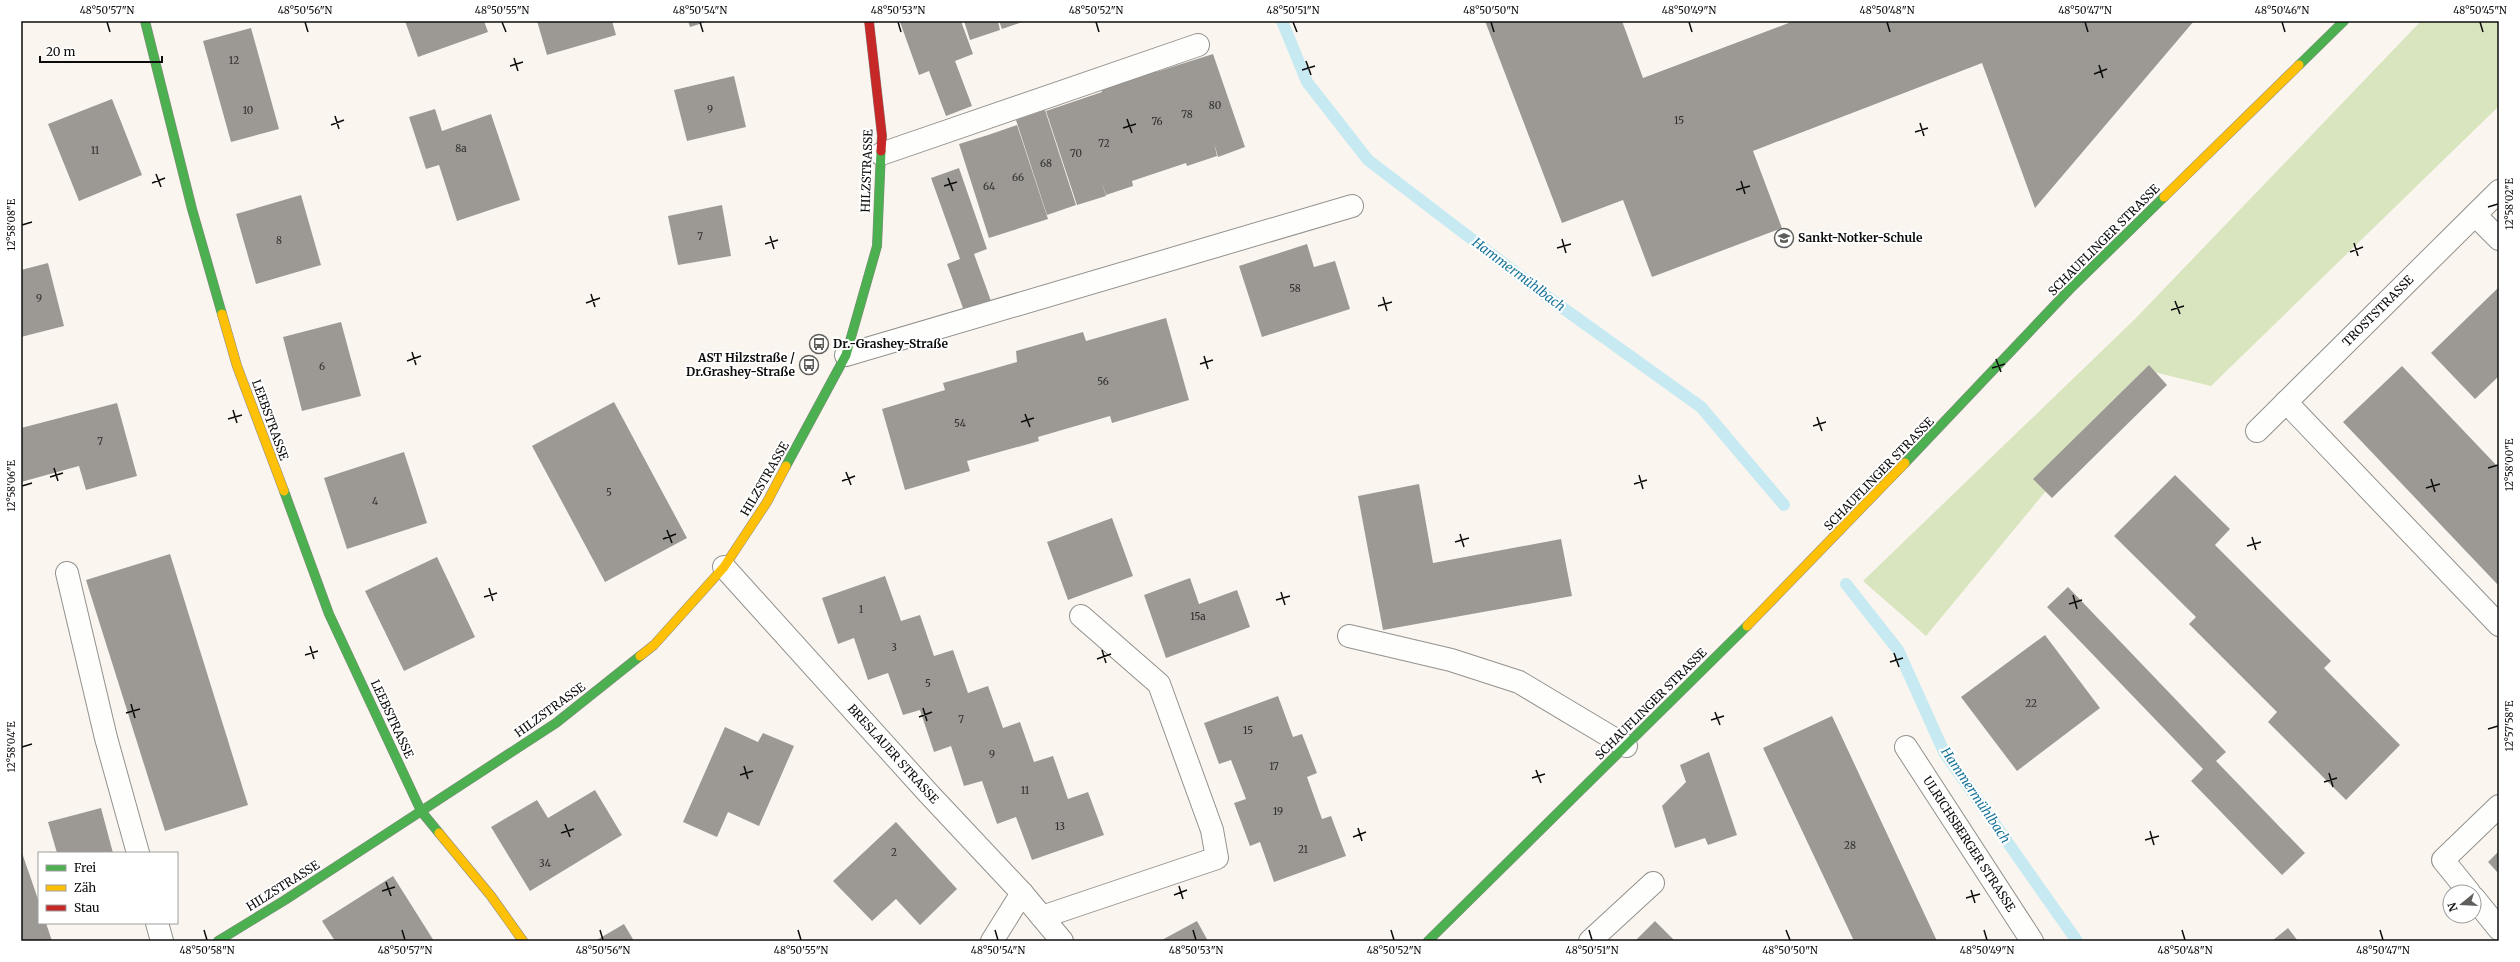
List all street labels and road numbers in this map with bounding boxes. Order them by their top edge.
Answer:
street label: HILZSTRASSE [858,129,875,213]
street label: SCHAUFLINGER STRASSE [2045,181,2163,299]
street label: TROSTSTRASSE [2339,272,2417,349]
street label: LEEBSTRASSE [249,377,292,463]
street label: SCHAUFLINGER STRASSE [1821,414,1937,533]
street label: HILZSTRASSE [737,439,792,519]
street label: SCHAUFLINGER STRASSE [1592,645,1710,763]
street label: LEEBSTRASSE [368,677,417,761]
street label: HILZSTRASSE [512,679,588,740]
street label: BRESLAUER STRASSE [845,701,942,807]
street label: ULRICHSBERGER STRASSE [1920,773,2019,914]
street label: HILZSTRASSE [243,857,322,914]

